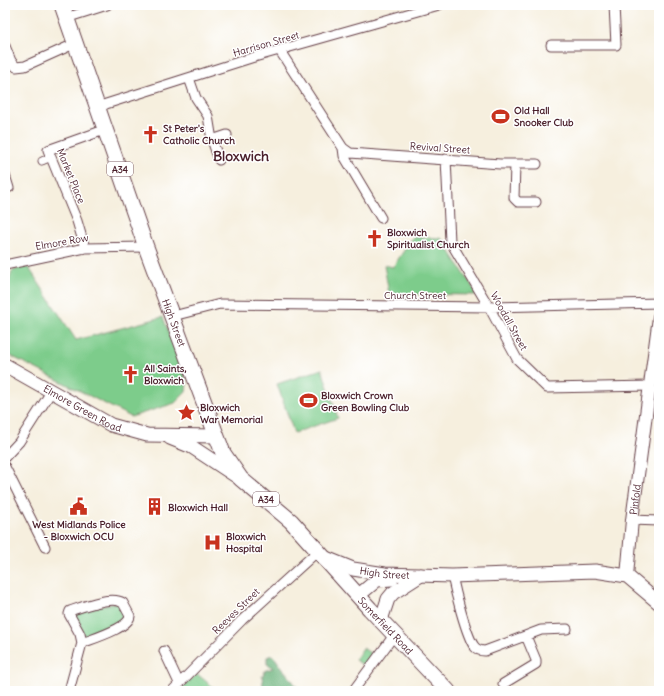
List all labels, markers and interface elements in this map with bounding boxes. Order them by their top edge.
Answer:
street label: Harrison Street [231,28,301,60]
place label: Old Hall Snooker Club [514,104,574,129]
sports icon: Old Hall Snooker Club [491,106,511,126]
place label: St Peter's Catholic Church [163,122,235,147]
church icon: St Peter's Catholic Church [140,124,160,144]
street label: Revival Street [409,139,471,157]
street label: Market Place [54,147,88,205]
district label: Bloxwich [213,147,269,165]
road number: A34 [107,162,133,176]
place label: Bloxwich Spiritualist Church [387,226,470,251]
church icon: Bloxwich Spiritualist Church [364,228,384,248]
street label: Elmore Row [34,231,90,253]
street label: Church Street [384,289,447,302]
street label: Woodall Street [488,289,531,353]
street label: High Street [159,297,189,349]
place label: All Saints, Bloxwich [144,362,187,387]
church icon: All Saints, Bloxwich [121,364,141,384]
street label: Elmore Green Road [41,382,123,434]
place label: Bloxwich Crown Green Bowling Club [321,389,410,414]
sports icon: Bloxwich Crown Green Bowling Club [298,391,318,411]
place label: Bloxwich War Memorial [200,401,263,426]
place icon: Bloxwich War Memorial [177,403,197,423]
street label: Pinfold [626,483,643,516]
road number: A34 [253,492,279,506]
public building icon: West Midlands Police - Bloxwich OCU [69,497,89,517]
building icon: Bloxwich Hall [145,497,165,517]
place label: Bloxwich Hall [168,501,228,514]
place label: West Midlands Police - Bloxwich OCU [32,518,126,543]
place label: Bloxwich Hospital [226,530,266,555]
hospital icon: Bloxwich Hospital [203,532,223,552]
street label: High Street [359,564,410,581]
street label: Reeves Street [210,585,263,637]
street label: Somerfield Road [356,594,416,657]

